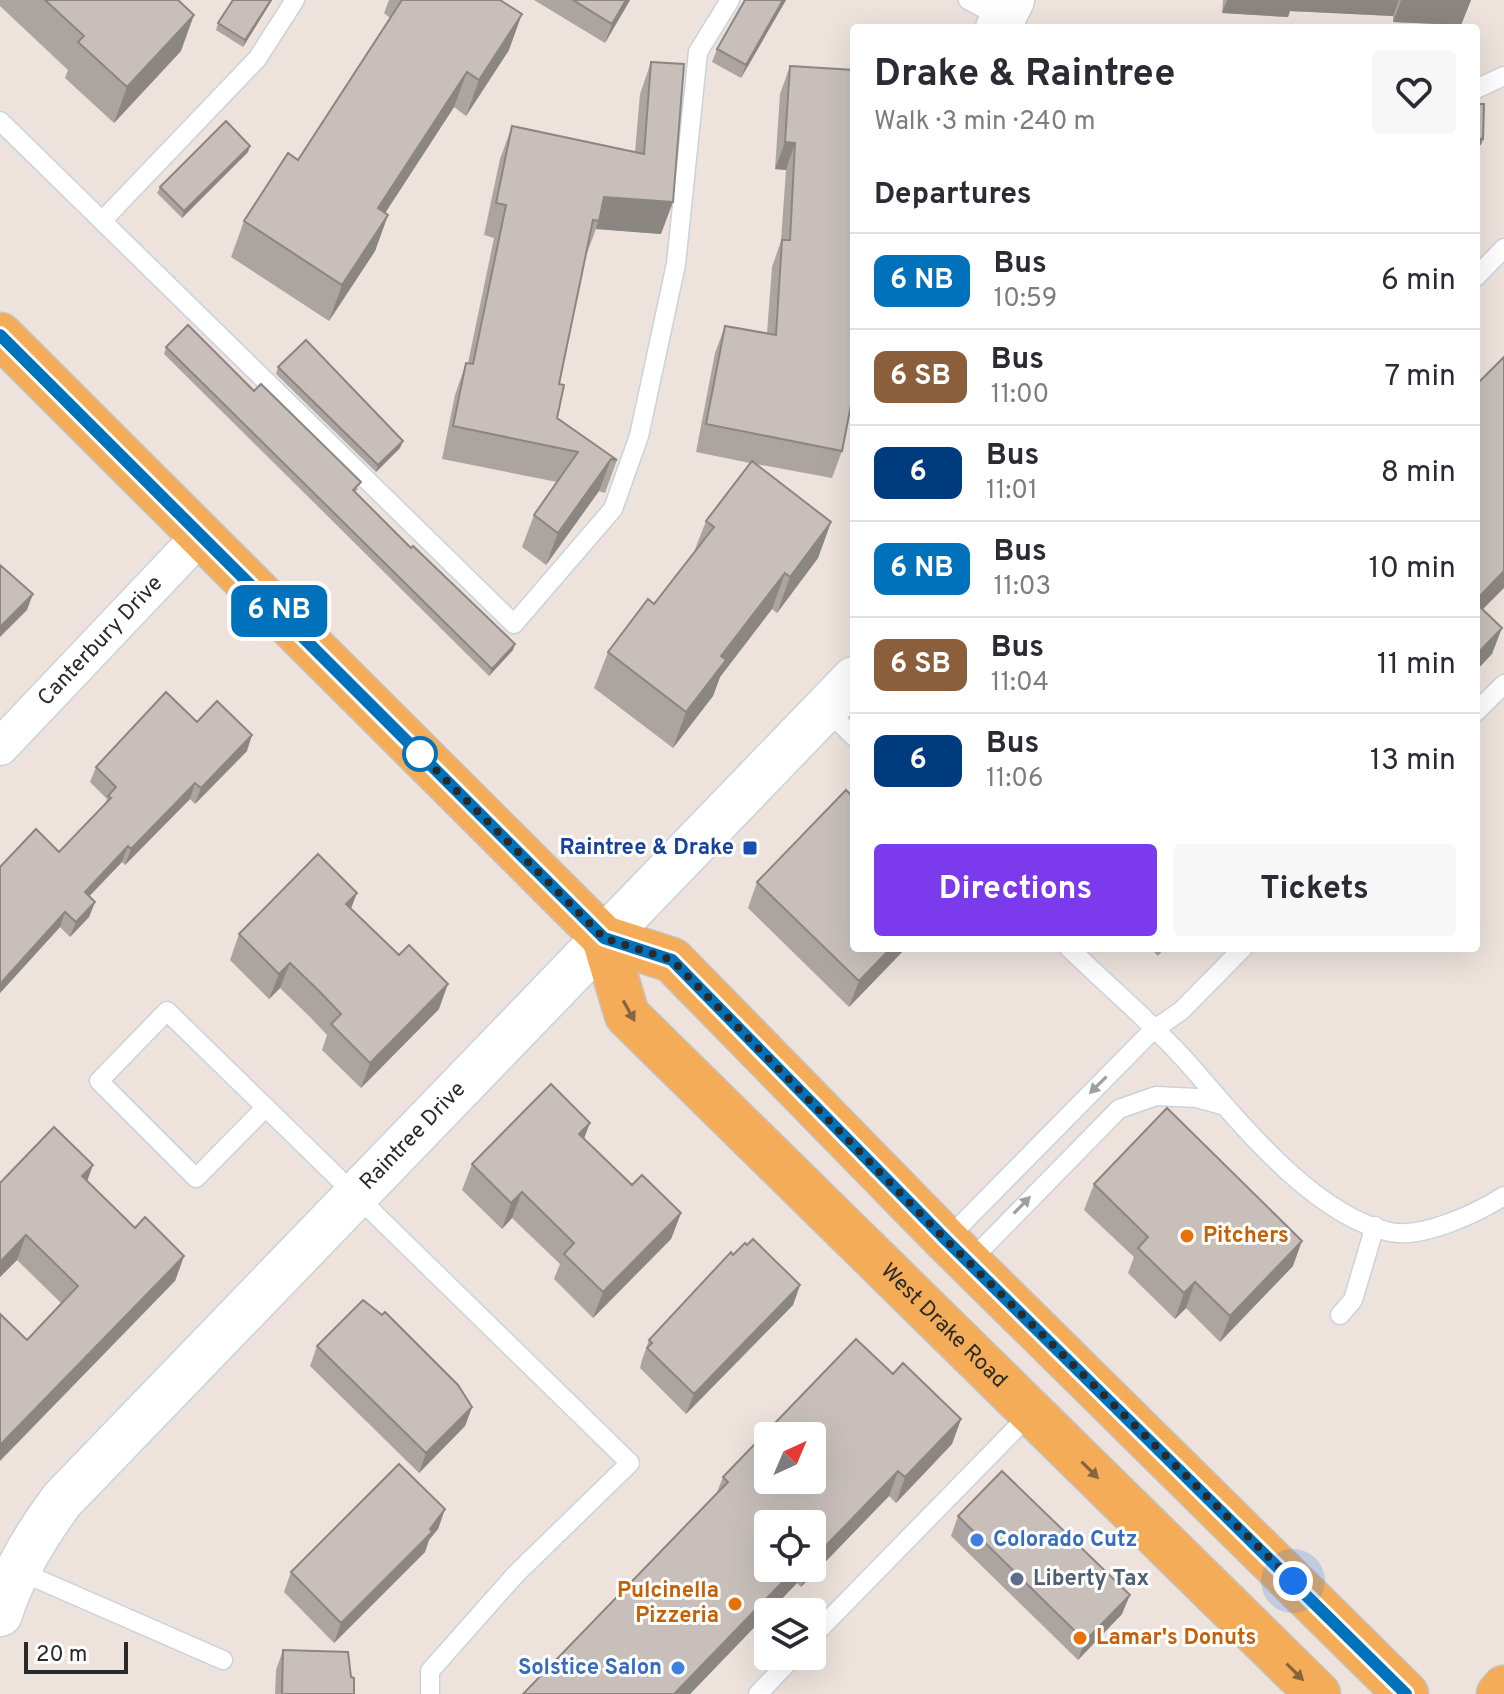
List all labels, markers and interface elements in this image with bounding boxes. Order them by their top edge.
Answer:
button: heart [1372,50,1456,134]
text: Drake & Raintree [874,51,1175,100]
text: Walk · 3 min · 240 m [874,106,1096,139]
text: Departures [874,177,1032,214]
text: Bus [994,246,1047,283]
text: 6 NB [890,263,954,299]
text: 6 min [1381,263,1456,300]
text: 10:59 [994,283,1057,316]
text: Bus [991,342,1044,379]
text: 6 SB [890,359,951,395]
text: 7 min [1385,359,1456,396]
text: 11:00 [991,379,1049,412]
text: Bus [986,438,1039,475]
text: 6 [909,455,927,491]
text: 8 min [1381,455,1456,492]
text: 11:01 [986,475,1038,508]
text: Bus [994,534,1047,571]
text: 6 NB [890,551,954,587]
text: 10 min [1369,551,1456,588]
street label: Canterbury Drive [32,570,169,712]
text: 11:03 [994,571,1051,604]
line badge: 6 NB [223,585,335,637]
text: 6 NB [247,593,311,629]
text: Bus [991,630,1044,667]
text: 6 SB [890,647,951,683]
text: 11 min [1377,647,1456,684]
text: 11:04 [991,667,1049,700]
text: Bus [986,726,1039,763]
unlabelled marker [403,737,437,771]
text: 6 [909,743,927,779]
text: 13 min [1370,743,1456,780]
text: 11:06 [986,763,1043,796]
place label: Raintree & Drake [559,835,734,862]
marker: Raintree & Drake [741,839,759,857]
button: Directions [874,844,1157,936]
button: Tickets [1173,844,1456,936]
one-way arrow [621,1000,635,1022]
one-way arrow [1089,1075,1108,1094]
street label: Raintree Drive [355,1076,472,1196]
one-way arrow [1013,1196,1031,1215]
place label: Pitchers [1203,1223,1289,1250]
marker: Pitchers [1178,1227,1196,1245]
street label: West Drake Road [874,1258,1012,1394]
north arrow [754,1422,826,1494]
map controls [754,1422,826,1670]
one-way arrow [1080,1460,1099,1479]
button: locate [754,1510,826,1582]
place label: Colorado Cutz [993,1527,1138,1554]
marker: Colorado Cutz [968,1531,986,1549]
your location [1273,1561,1313,1601]
place label: Liberty Tax [1033,1566,1150,1593]
marker: Liberty Tax [1008,1570,1026,1588]
place label: Pulcinella Pizzeria [617,1578,719,1630]
marker: Pulcinella Pizzeria [726,1595,744,1613]
button: layers [754,1598,826,1670]
place label: Lamar's Donuts [1096,1625,1256,1652]
marker: Lamar's Donuts [1071,1629,1089,1647]
scale bar [24,1638,128,1674]
text: 20 m [36,1642,87,1669]
place label: Solstice Salon [518,1655,662,1682]
marker: Solstice Salon [669,1659,687,1677]
one-way arrow [1285,1662,1304,1681]

